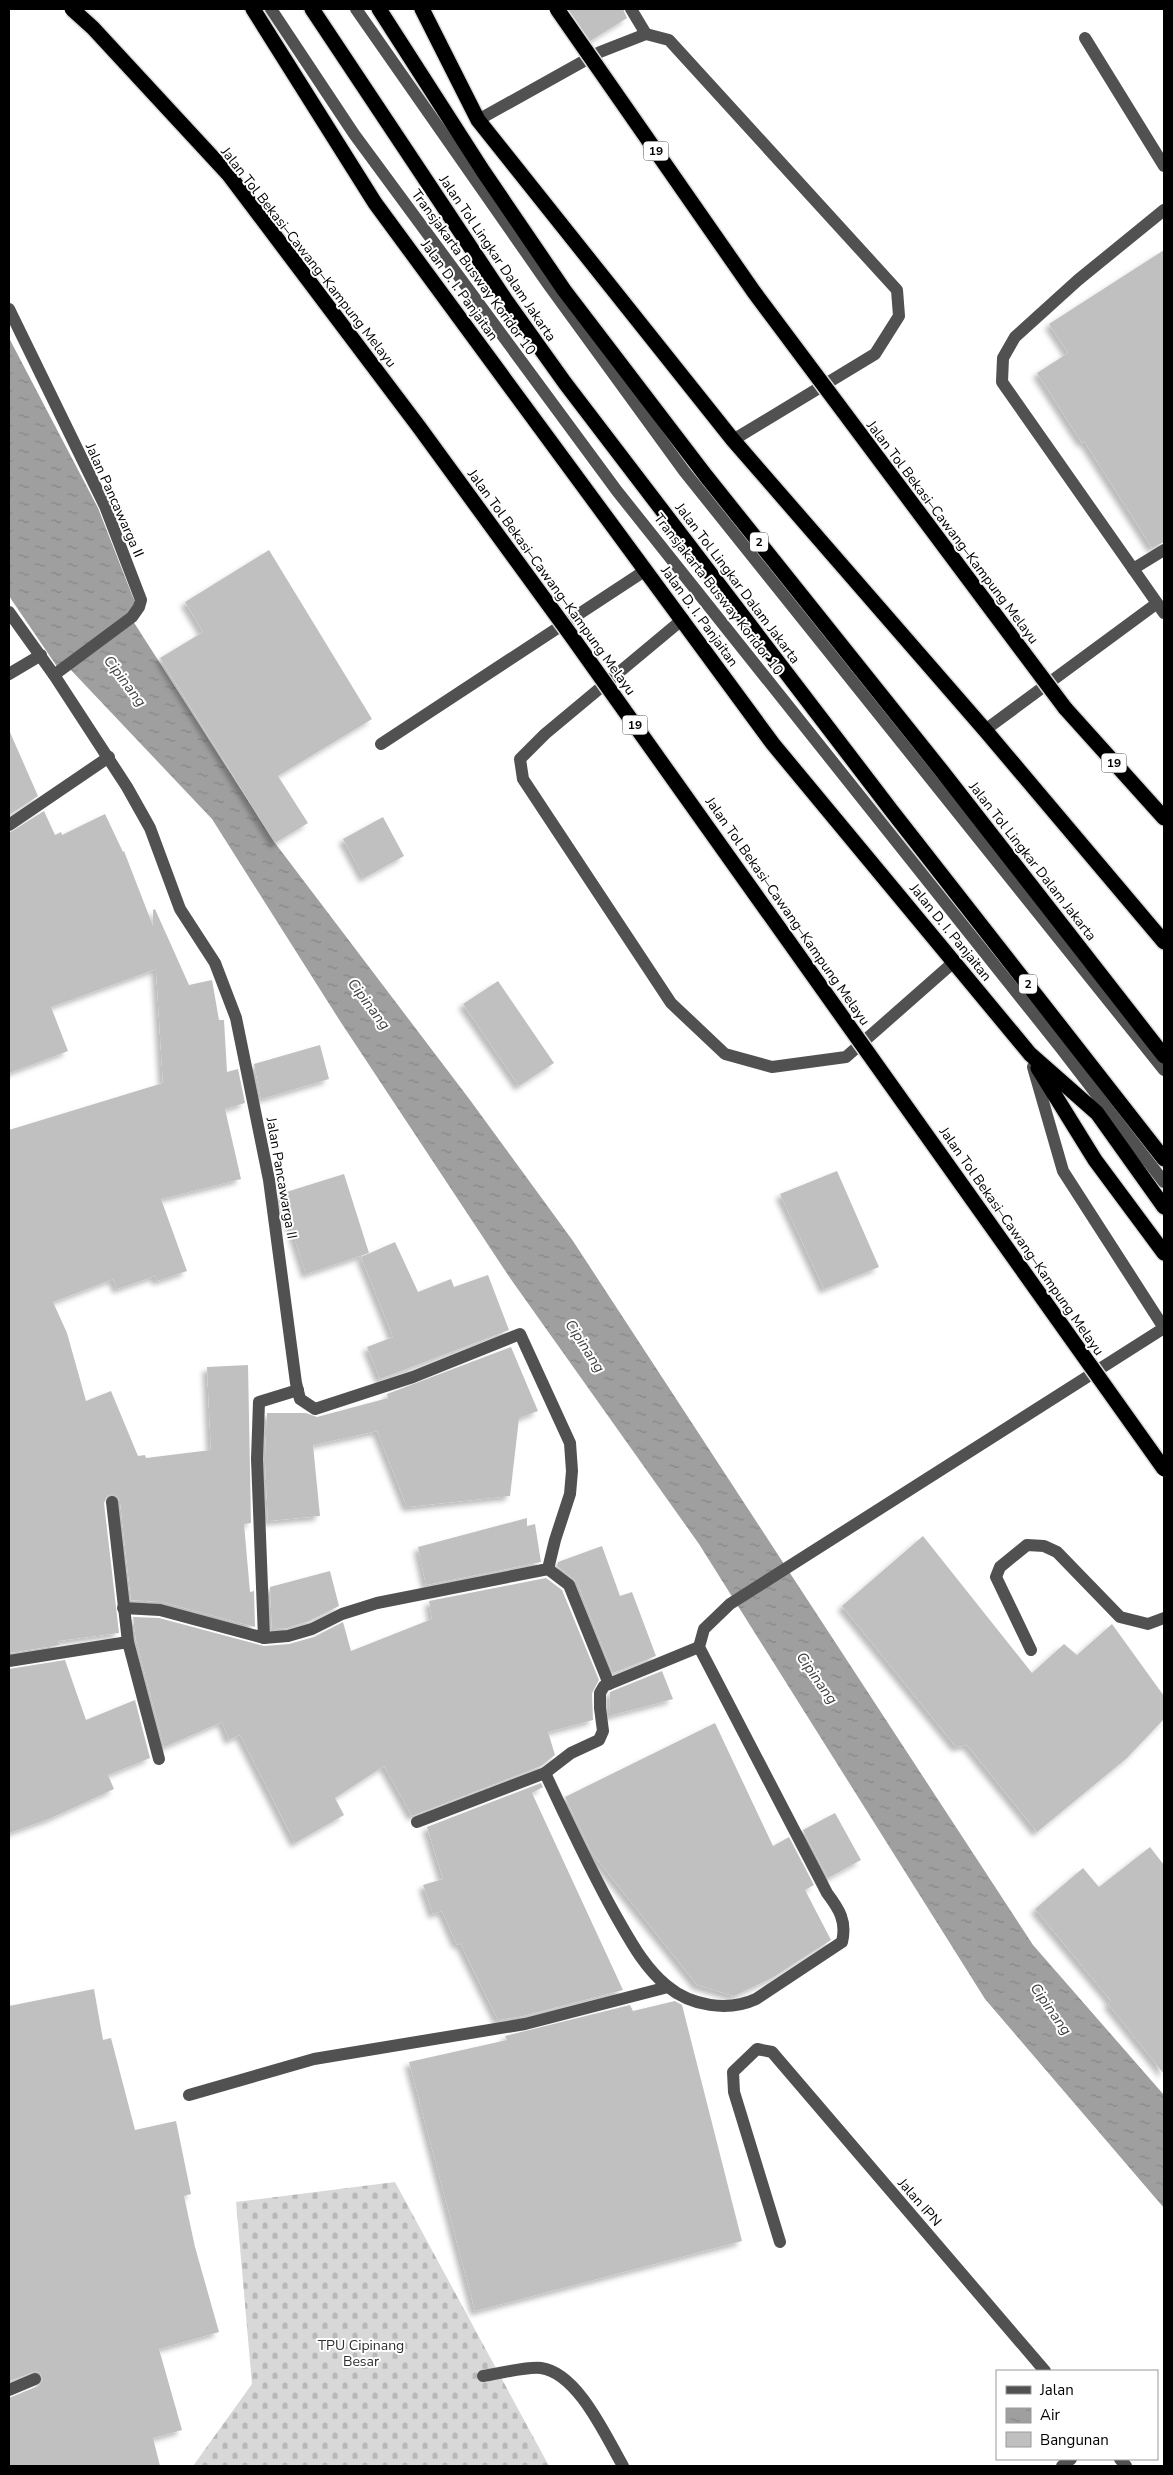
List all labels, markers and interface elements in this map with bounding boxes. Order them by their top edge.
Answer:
street label: Jalan Tol Bekasi–Cawang–Kampung Melayu [216,142,401,371]
road number: 19 [644,142,668,160]
street label: Jalan Tol Lingkar Dalam Jakarta [434,171,561,345]
street label: Transjakarta Busway Koridor 10 [407,186,540,359]
street label: Jalan D. I. Panjaitan [416,235,503,345]
street label: Jalan Tol Bekasi–Cawang–Kampung Melayu [862,416,1043,648]
street label: Jalan Pancawarga II [80,439,148,560]
street label: Jalan Tol Bekasi–Cawang–Kampung Melayu [463,465,640,699]
street label: Jalan Tol Lingkar Dalam Jakarta [670,498,804,668]
street label: Transjakarta Busway Koridor 10 [649,509,788,679]
road number: 2 [750,532,768,552]
street label: Jalan D. I. Panjaitan [656,561,743,671]
water label: Cipinang [99,651,151,711]
road number: 19 [622,716,648,734]
road number: 19 [1102,754,1126,772]
street label: Jalan Tol Lingkar Dalam Jakarta [964,777,1101,945]
street label: Jalan Tol Bekasi–Cawang–Kampung Melayu [700,792,874,1029]
street label: Jalan D. I. Panjaitan [905,879,996,985]
water label: Cipinang [343,974,395,1034]
road number: 2 [1019,974,1037,994]
street label: Jalan Pancawarga II [261,1115,302,1240]
street label: Jalan Tol Bekasi–Cawang–Kampung Melayu [934,1122,1108,1359]
water label: Cipinang [560,1316,610,1377]
water label: Cipinang [792,1648,842,1708]
water label: Cipinang [1026,1979,1076,2039]
street label: Jalan IPN [893,2173,946,2230]
park label: TPU Cipinang Besar [318,2336,404,2371]
legend [996,2370,1158,2460]
text: Jalan [1039,2380,1074,2400]
text: Air [1040,2405,1060,2425]
text: Bangunan [1040,2430,1109,2450]

